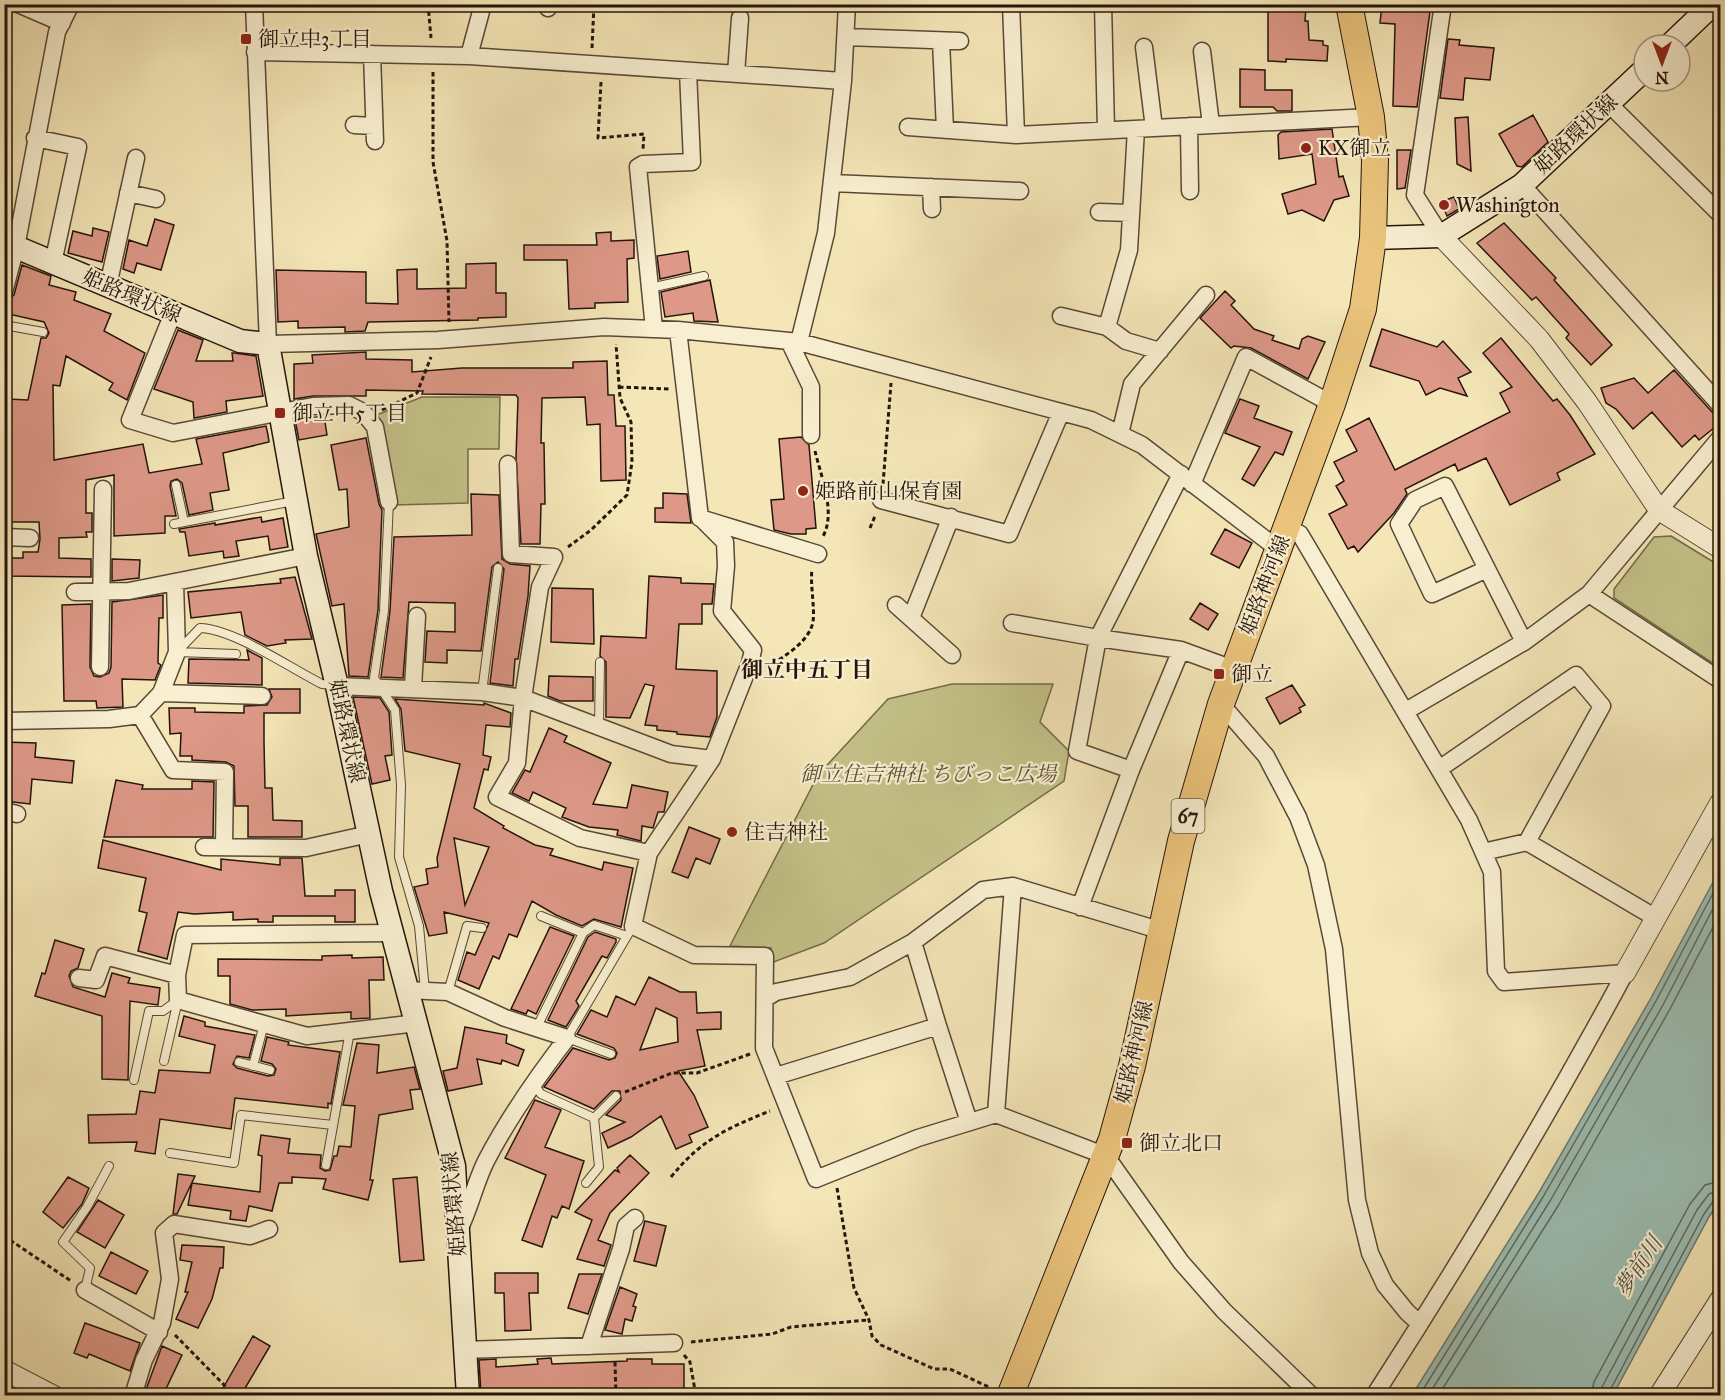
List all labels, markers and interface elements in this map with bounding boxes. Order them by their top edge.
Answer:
place label: 御立中3丁目 [258,26,371,52]
marker: 御立中3丁目 [239,32,253,46]
north arrow [1632,33,1692,93]
text: N [1655,68,1669,87]
street label: 姫路環状線 [1529,89,1623,179]
place label: KX御立 [1318,135,1391,161]
marker: KX御立 [1299,141,1313,155]
place label: Washington [1456,192,1560,218]
marker: Washington [1437,198,1451,212]
street label: 姫路環状線 [79,264,185,328]
place label: 御立中5丁目 [292,400,407,426]
marker: 御立中5丁目 [273,406,287,420]
place label: 姫路前山保育園 [815,478,962,504]
marker: 姫路前山保育園 [796,484,810,498]
street label: 姫路神河線 [1234,531,1296,639]
district label: 御立中五丁目 [741,656,873,683]
place label: 御立 [1231,661,1273,687]
marker: 御立 [1212,667,1226,681]
street label: 姫路環状線 [323,677,371,785]
park label: 御立住吉神社 ちびっこ広場 [800,761,1058,787]
road number: 67 [1172,799,1204,833]
place label: 住吉神社 [744,819,828,845]
marker: 住吉神社 [725,825,739,839]
street label: 姫路神河線 [1110,998,1158,1106]
place label: 御立北口 [1139,1130,1223,1156]
marker: 御立北口 [1120,1136,1134,1150]
street label: 姫路環状線 [436,1151,472,1257]
water label: 夢前川 [1609,1230,1669,1301]

